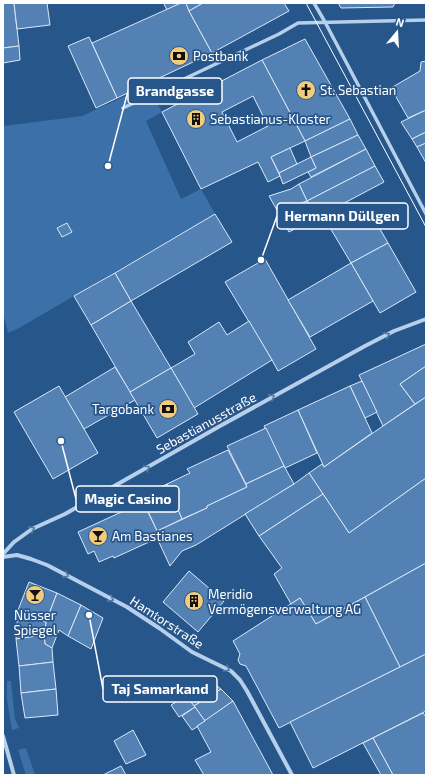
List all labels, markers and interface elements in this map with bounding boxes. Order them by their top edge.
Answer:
north arrow [377,12,417,52]
text: N [394,15,406,29]
bank icon: Postbank [168,45,190,67]
place label: Postbank [193,48,249,64]
callout: Brandgasse [128,78,222,104]
church icon: St. Sebastian [295,79,317,101]
text: Brandgasse [136,82,214,99]
place label: St. Sebastian [320,82,396,98]
building icon: Sebastianus-Kloster [185,108,207,130]
place label: Sebastianus-Kloster [210,111,331,127]
callout: Hermann Düllgen [277,203,408,229]
text: Hermann Düllgen [284,207,400,224]
one-way arrow [382,332,390,340]
street label: Sebastianusstraße [153,389,259,457]
one-way arrow [268,395,275,402]
bank icon: Targobank [157,398,179,420]
place label: Targobank [92,401,154,417]
one-way arrow [143,465,150,472]
callout: Magic Casino [76,486,179,512]
text: Magic Casino [84,490,172,507]
bar icon: Am Bastianes [87,525,109,547]
one-way arrow [28,526,36,534]
place label: Am Bastianes [112,528,193,544]
one-way arrow [62,570,69,578]
bar icon: Nüsser Spiegel [24,584,46,606]
place label: Meridio Vermögensverwaltung AG [208,586,361,617]
building icon: Meridio Vermögensverwaltung AG [183,590,205,612]
street label: Hamtorstraße [127,592,207,652]
one-way arrow [107,594,115,602]
place label: Nüsser Spiegel [13,607,57,638]
one-way arrow [223,664,230,671]
callout: Taj Samarkand [103,676,217,702]
text: Taj Samarkand [111,680,209,697]

